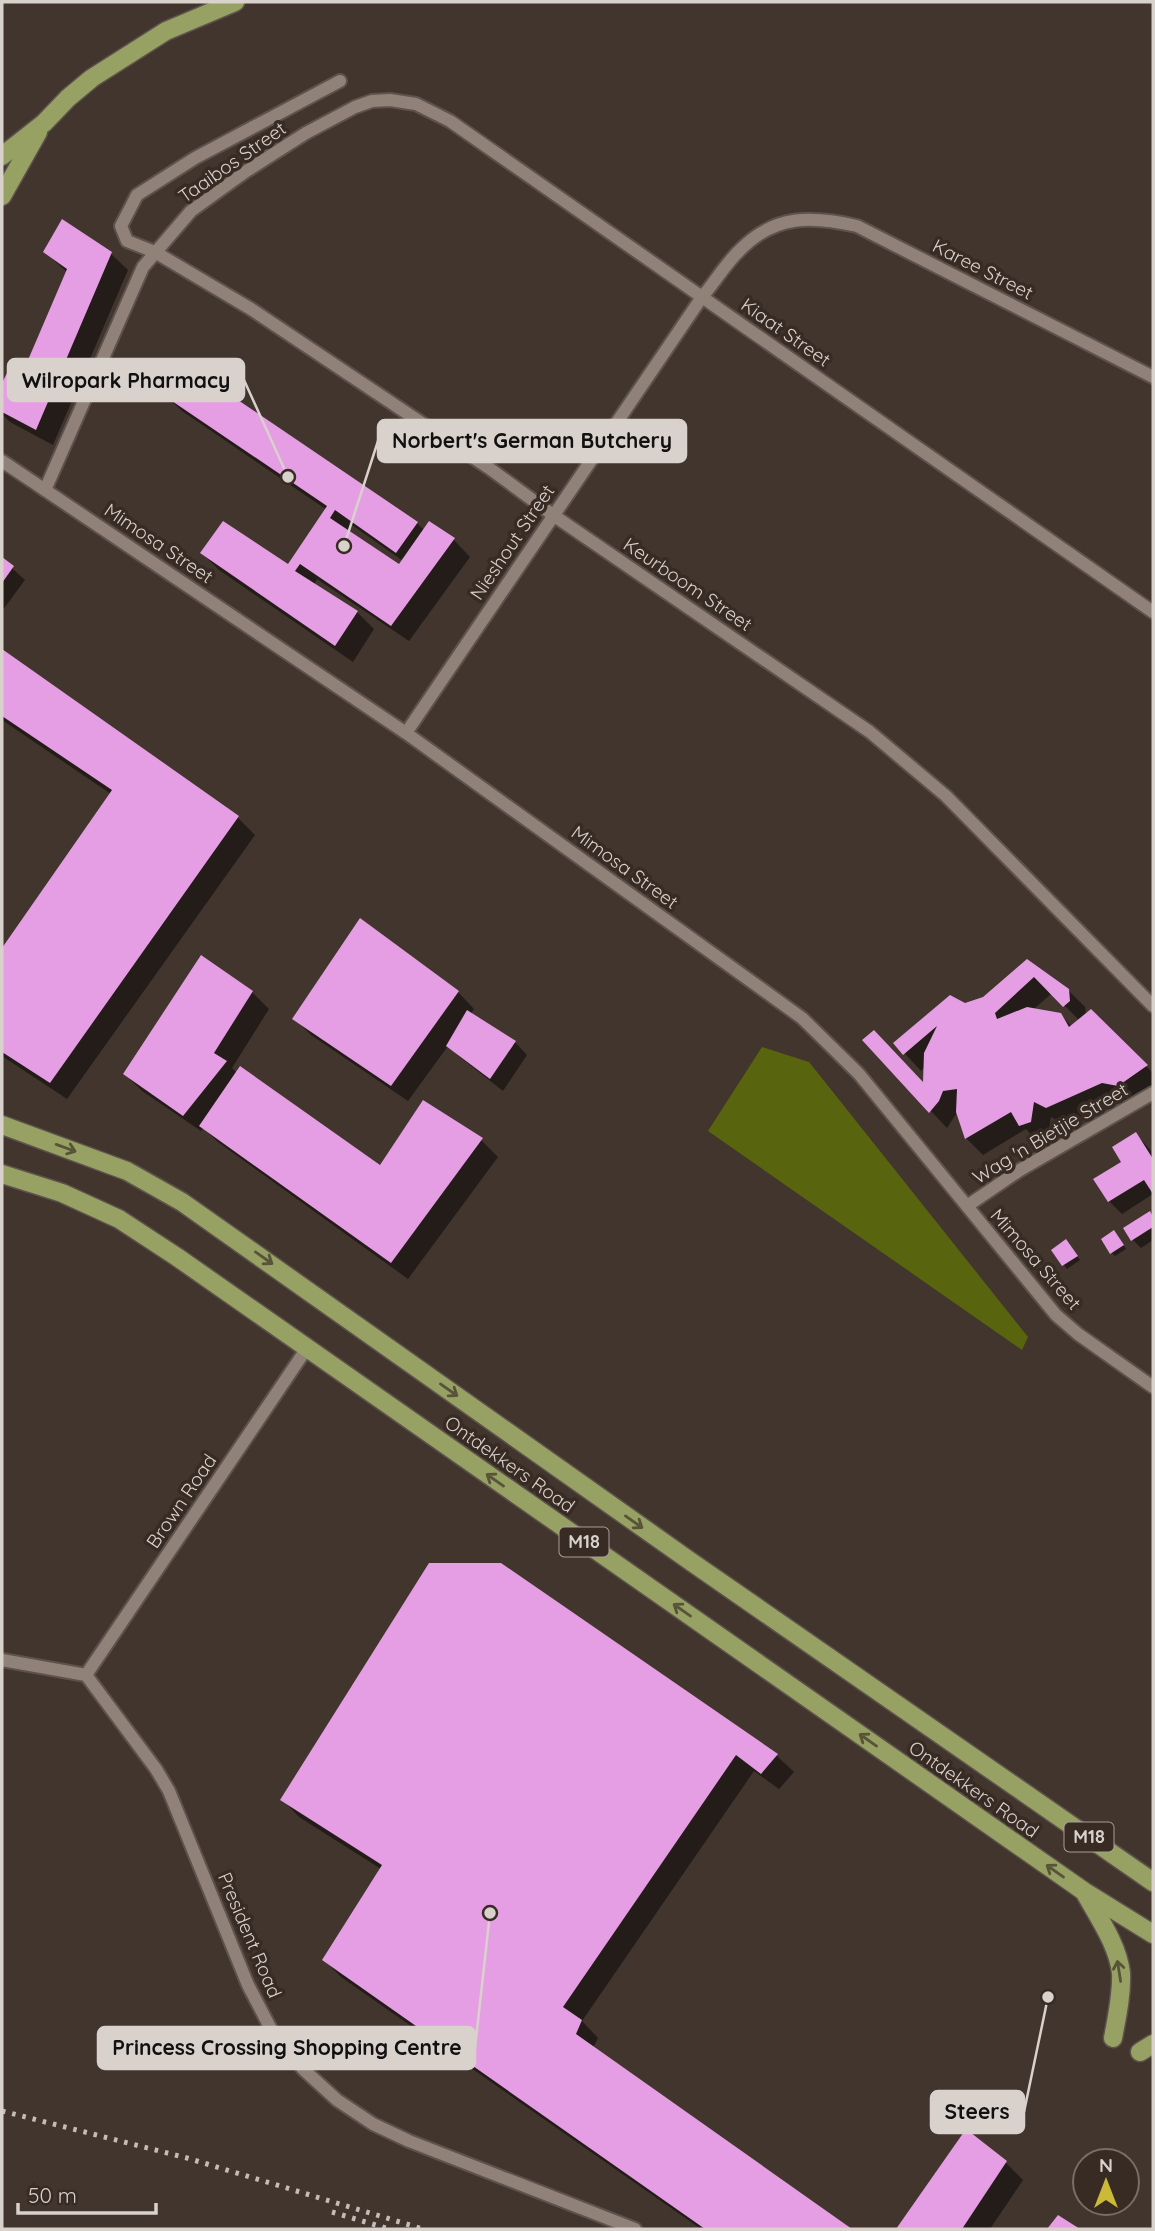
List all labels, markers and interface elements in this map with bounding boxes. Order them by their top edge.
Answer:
street label: Taaibos Street [174,116,290,208]
street label: Karee Street [929,233,1037,305]
street label: Kiaat Street [737,292,835,372]
callout: Wilropark Pharmacy [8,359,244,401]
text: Wilropark Pharmacy [22,367,230,393]
callout: Norbert's German Butchery [378,420,686,462]
text: Norbert's German Butchery [392,427,672,453]
street label: Nieshout Street [465,480,559,604]
street label: Mimosa Street [100,498,218,588]
street label: Keurboom Street [619,532,757,636]
street label: Mimosa Street [567,820,683,914]
street label: Wag 'n Bietjie Street [968,1077,1132,1189]
one-way arrow [55,1143,77,1155]
street label: Mimosa Street [986,1203,1086,1315]
one-way arrow [254,1251,273,1265]
one-way arrow [439,1383,458,1397]
street label: Ontdekkers Road [440,1410,580,1518]
street label: Brown Road [141,1449,221,1553]
one-way arrow [486,1473,505,1487]
one-way arrow [624,1515,643,1529]
road number: M18 [560,1527,608,1556]
one-way arrow [673,1603,692,1617]
one-way arrow [859,1733,878,1747]
street label: Ontdekkers Road [904,1735,1044,1843]
road number: M18 [1064,1823,1114,1852]
one-way arrow [1046,1864,1065,1878]
street label: President Road [213,1869,287,2001]
one-way arrow [1112,1960,1125,1983]
callout: Princess Crossing Shopping Centre [98,2027,475,2069]
text: Princess Crossing Shopping Centre [112,2034,462,2060]
callout: Steers [931,2091,1024,2133]
text: Steers [944,2098,1010,2124]
north arrow [1071,2147,1141,2217]
text: N [1099,2153,1113,2177]
scale bar [18,2172,156,2216]
text: 50 m [28,2182,77,2208]

